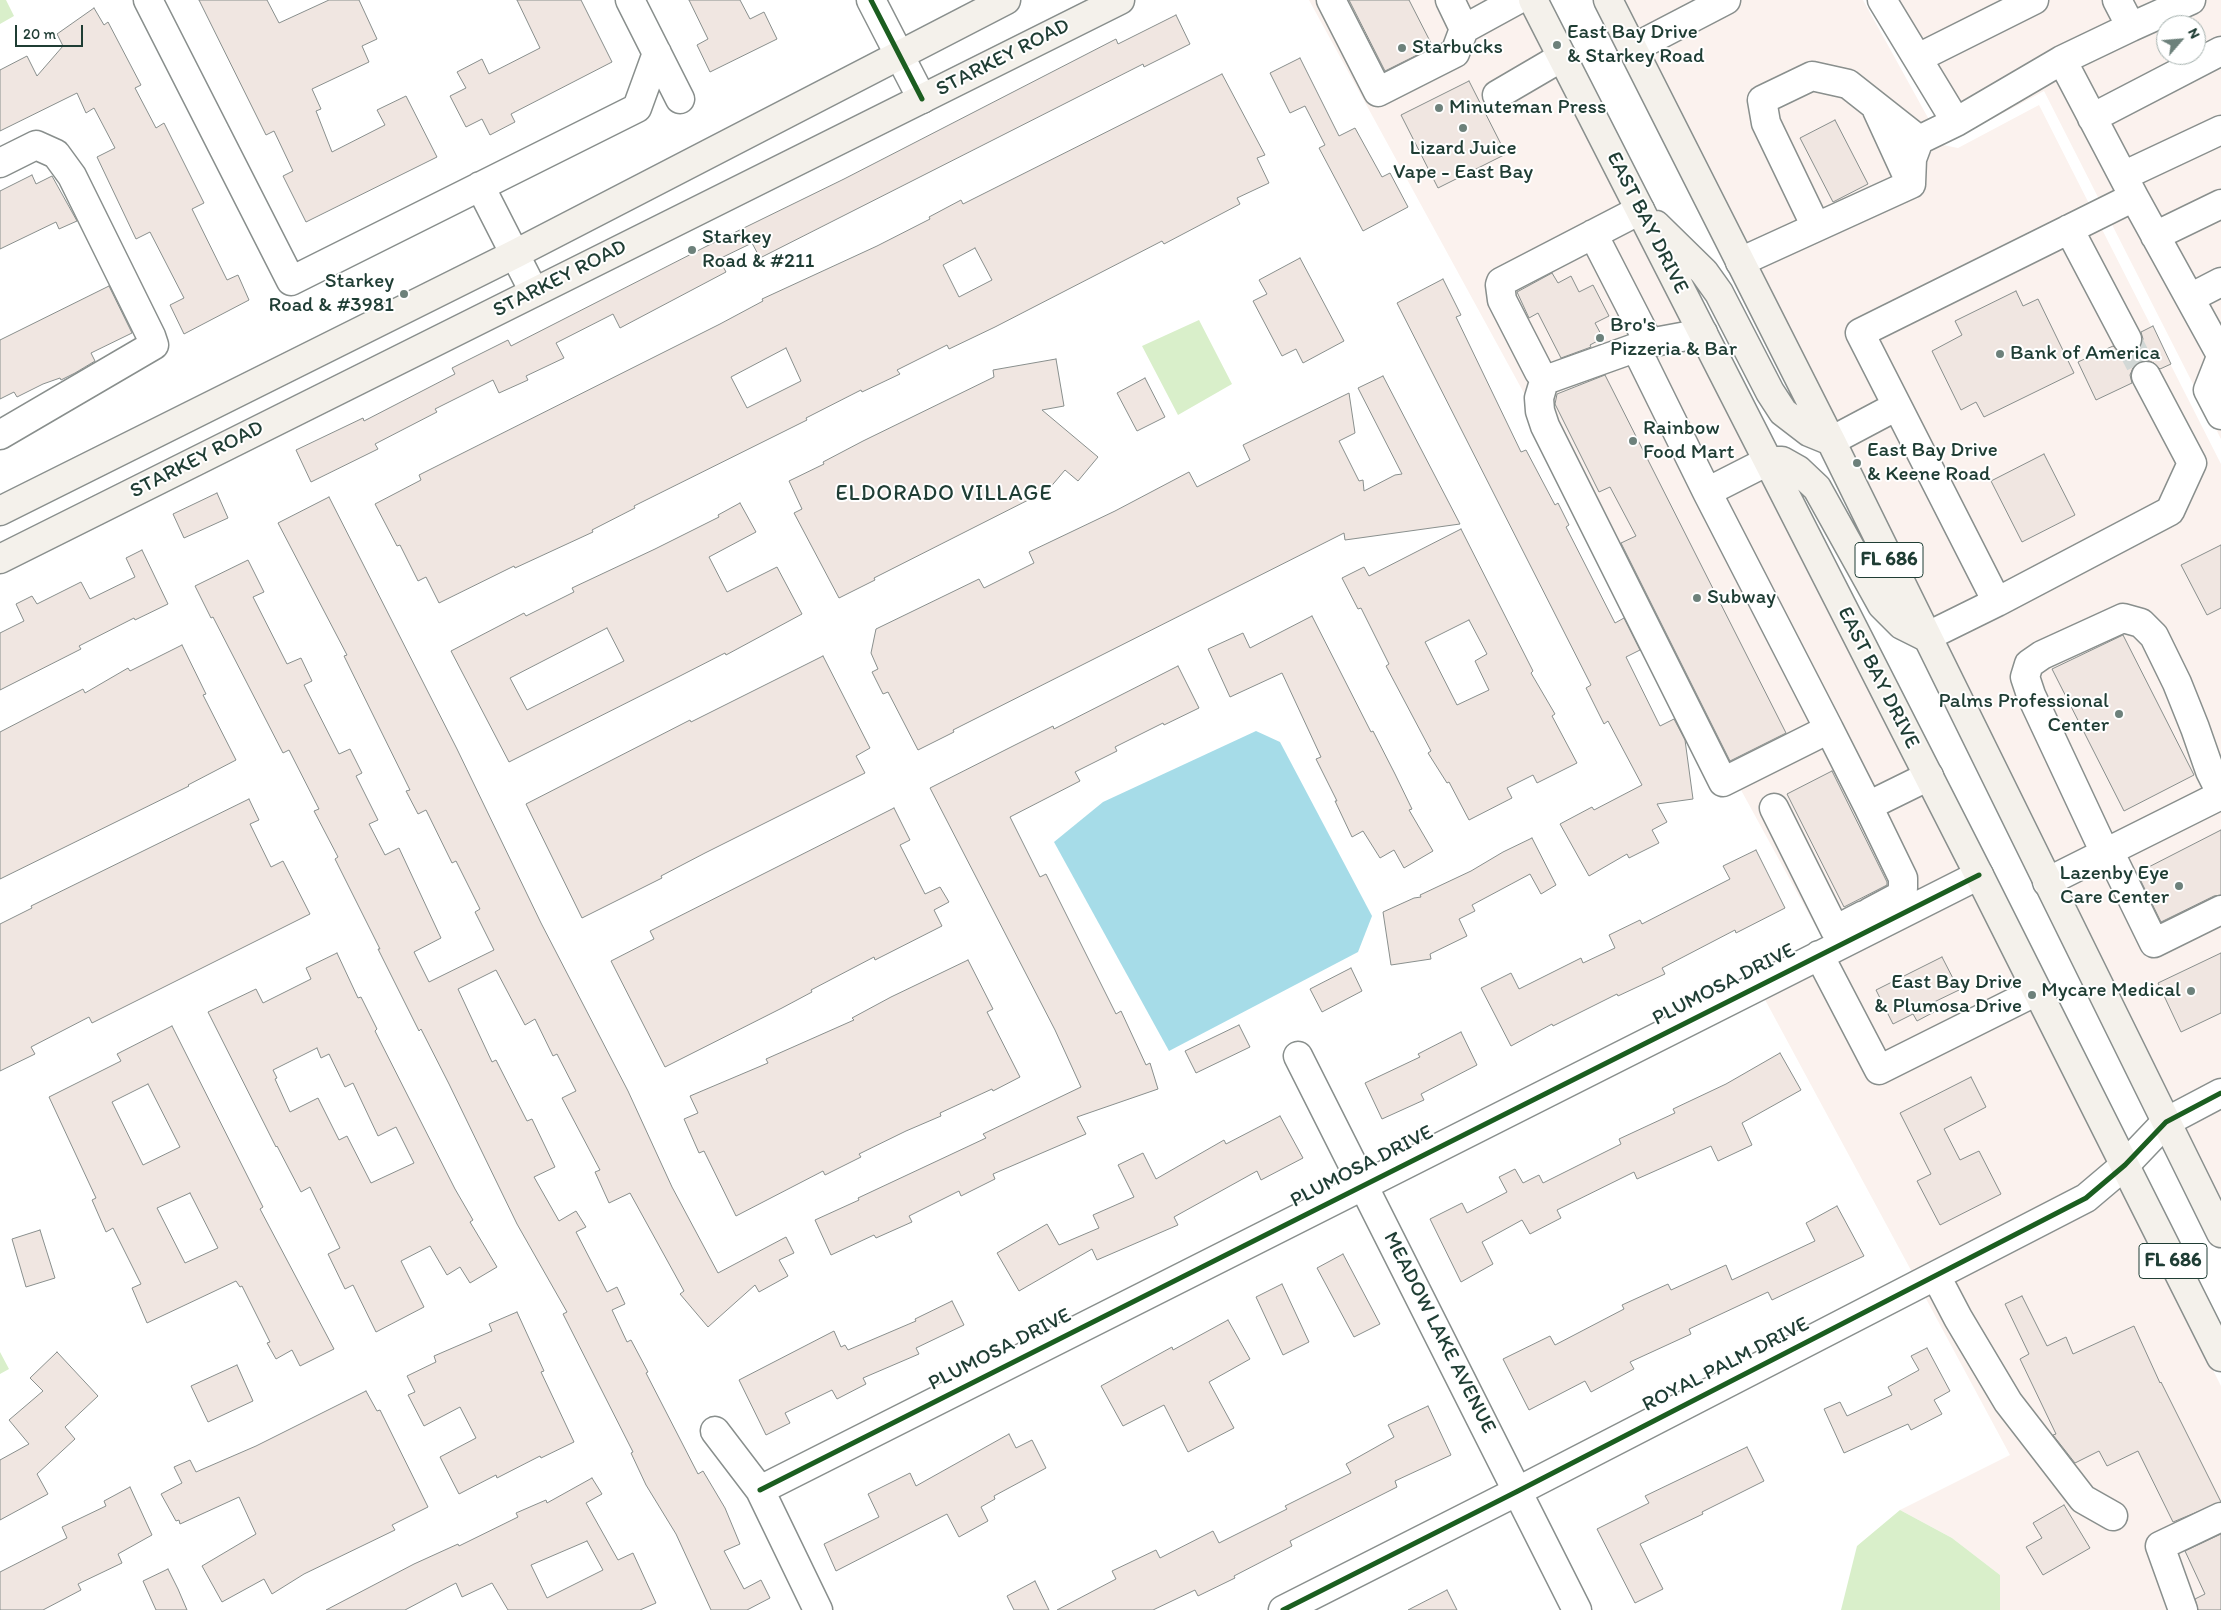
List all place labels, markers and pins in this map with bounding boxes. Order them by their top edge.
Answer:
place label: East Bay Drive & Starkey Road [1567,20,1704,70]
place label: Starbucks [1412,35,1503,61]
marker: East Bay Drive & Starkey Road [1551,39,1563,51]
marker: Starbucks [1396,42,1408,54]
place label: Minuteman Press [1449,95,1607,121]
marker: Minuteman Press [1433,102,1445,114]
marker: Lizard Juice Vape - East Bay [1457,122,1469,134]
place label: Lizard Juice Vape - East Bay [1393,136,1533,186]
place label: Starkey Road & #211 [702,225,814,275]
marker: Starkey Road & #211 [686,244,698,256]
place label: Starkey Road & #3981 [268,269,394,319]
marker: Starkey Road & #3981 [398,288,410,300]
place label: Bro's Pizzeria & Bar [1610,313,1737,363]
marker: Bro's Pizzeria & Bar [1594,332,1606,344]
place label: Bank of America [2010,341,2160,367]
marker: Bank of America [1994,348,2006,360]
place label: Rainbow Food Mart [1643,416,1734,466]
marker: Rainbow Food Mart [1627,435,1639,447]
place label: East Bay Drive & Keene Road [1867,438,1998,488]
marker: East Bay Drive & Keene Road [1851,457,1863,469]
place label: Subway [1707,585,1776,611]
marker: Subway [1691,592,1703,604]
place label: Palms Professional Center [1938,689,2109,739]
marker: Palms Professional Center [2113,708,2125,720]
place label: Lazenby Eye Care Center [2060,861,2169,911]
marker: Lazenby Eye Care Center [2173,880,2185,892]
place label: East Bay Drive & Plumosa Drive [1874,970,2022,1020]
place label: Mycare Medical [2041,978,2181,1004]
marker: Mycare Medical [2185,985,2197,997]
marker: East Bay Drive & Plumosa Drive [2026,989,2038,1001]

